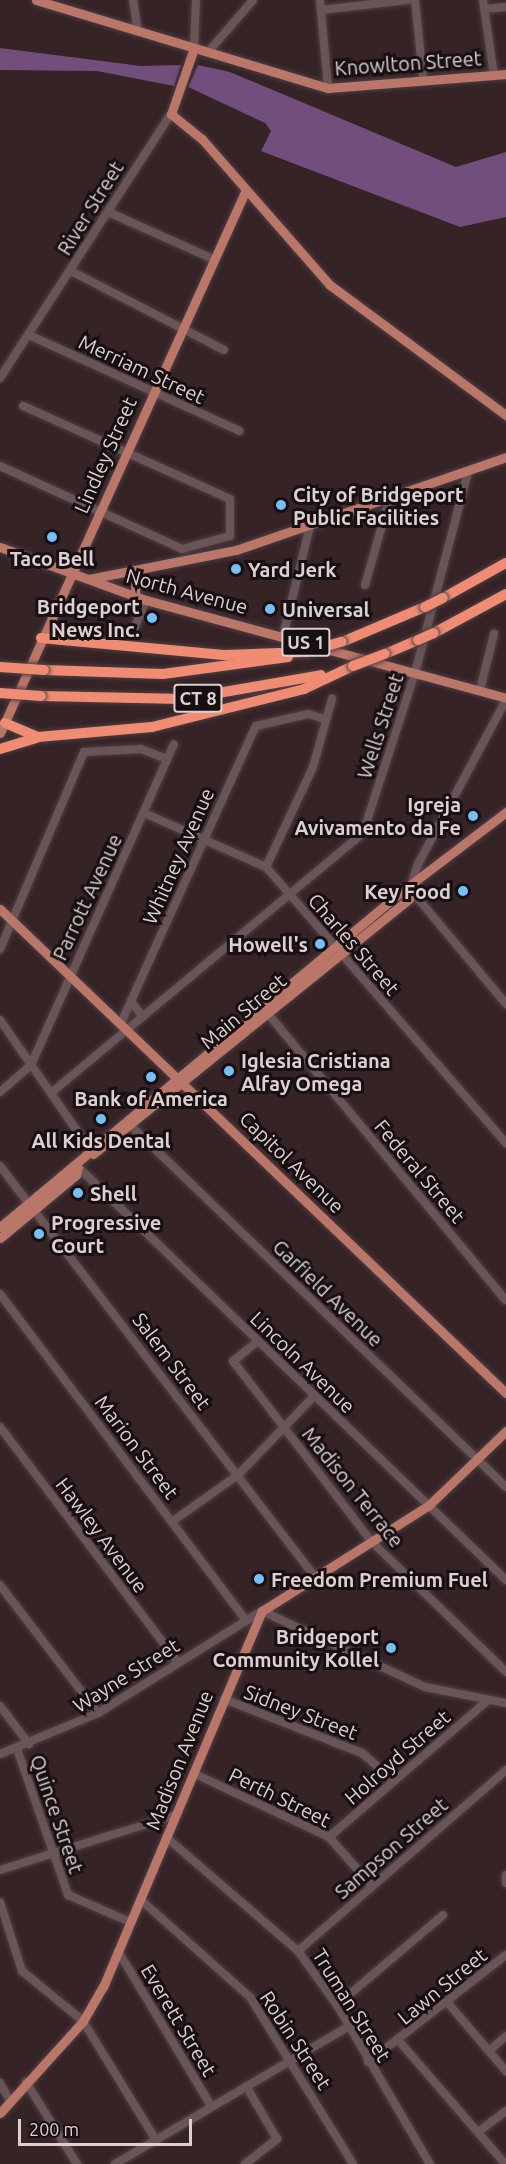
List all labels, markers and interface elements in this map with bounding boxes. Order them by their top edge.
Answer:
street label: Knowlton Street [334,46,482,80]
street label: River Street [52,157,128,259]
street label: Merriam Street [75,329,209,409]
street label: Lindley Street [69,393,141,517]
place label: City of Bridgeport Public Facilities [293,482,464,529]
marker: City of Bridgeport Public Facilities [274,498,288,512]
marker: Taco Bell [45,530,59,544]
place label: Taco Bell [10,546,94,570]
place label: Yard Jerk [248,557,337,581]
marker: Yard Jerk [229,562,243,576]
street label: North Avenue [124,563,250,619]
place label: Bridgeport News Inc. [37,594,140,641]
place label: Universal [282,597,370,621]
marker: Universal [263,602,277,616]
marker: Bridgeport News Inc. [145,611,159,625]
road number: US 1 [280,627,332,657]
street label: Wells Street [352,671,408,781]
road number: CT 8 [172,683,224,713]
street label: Whitney Avenue [137,784,219,928]
place label: Igreja Avivamento da Fe [294,792,461,839]
marker: Igreja Avivamento da Fe [466,809,480,823]
street label: Parrott Avenue [47,830,127,964]
place label: Key Food [364,879,451,903]
marker: Key Food [456,884,470,898]
street label: Charles Street [303,888,405,1000]
place label: Howell's [228,932,308,956]
marker: Howell's [313,937,327,951]
street label: Main Street [195,968,291,1054]
place label: Iglesia Cristiana Alfay Omega [241,1048,391,1095]
marker: Iglesia Cristiana Alfay Omega [222,1064,236,1078]
marker: Bank of America [144,1070,158,1084]
place label: Bank of America [74,1086,228,1110]
street label: Capitol Avenue [235,1106,349,1218]
marker: All Kids Dental [94,1112,108,1126]
street label: Federal Street [370,1114,470,1228]
place label: All Kids Dental [31,1128,171,1152]
place label: Shell [90,1181,137,1205]
marker: Shell [71,1186,85,1200]
place label: Progressive Court [51,1210,161,1257]
marker: Progressive Court [32,1227,46,1241]
street label: Garfield Avenue [268,1235,388,1351]
street label: Lincoln Avenue [246,1306,360,1418]
street label: Salem Street [128,1308,216,1414]
street label: Marion Street [90,1390,184,1504]
street label: Madison Terrace [297,1422,409,1552]
street label: Hawley Avenue [51,1473,153,1597]
place label: Freedom Premium Fuel [271,1567,488,1591]
marker: Freedom Premium Fuel [252,1572,266,1586]
place label: Bridgeport Community Kollel [212,1624,379,1671]
street label: Wayne Street [68,1633,184,1717]
marker: Bridgeport Community Kollel [384,1641,398,1655]
street label: Sidney Street [241,1679,361,1745]
street label: Madison Avenue [140,1687,218,1833]
street label: Holroyd Street [339,1705,455,1809]
street label: Quince Street [25,1752,89,1876]
street label: Perth Street [225,1762,335,1832]
street label: Sampson Street [330,1792,452,1904]
street label: Lawn Street [393,1943,491,2029]
street label: Truman Street [308,1944,396,2066]
street label: Everett Street [136,1960,222,2080]
street label: Robin Street [255,1986,337,2094]
scale bar [21,2107,195,2145]
text: 200 m [29,2119,79,2139]

